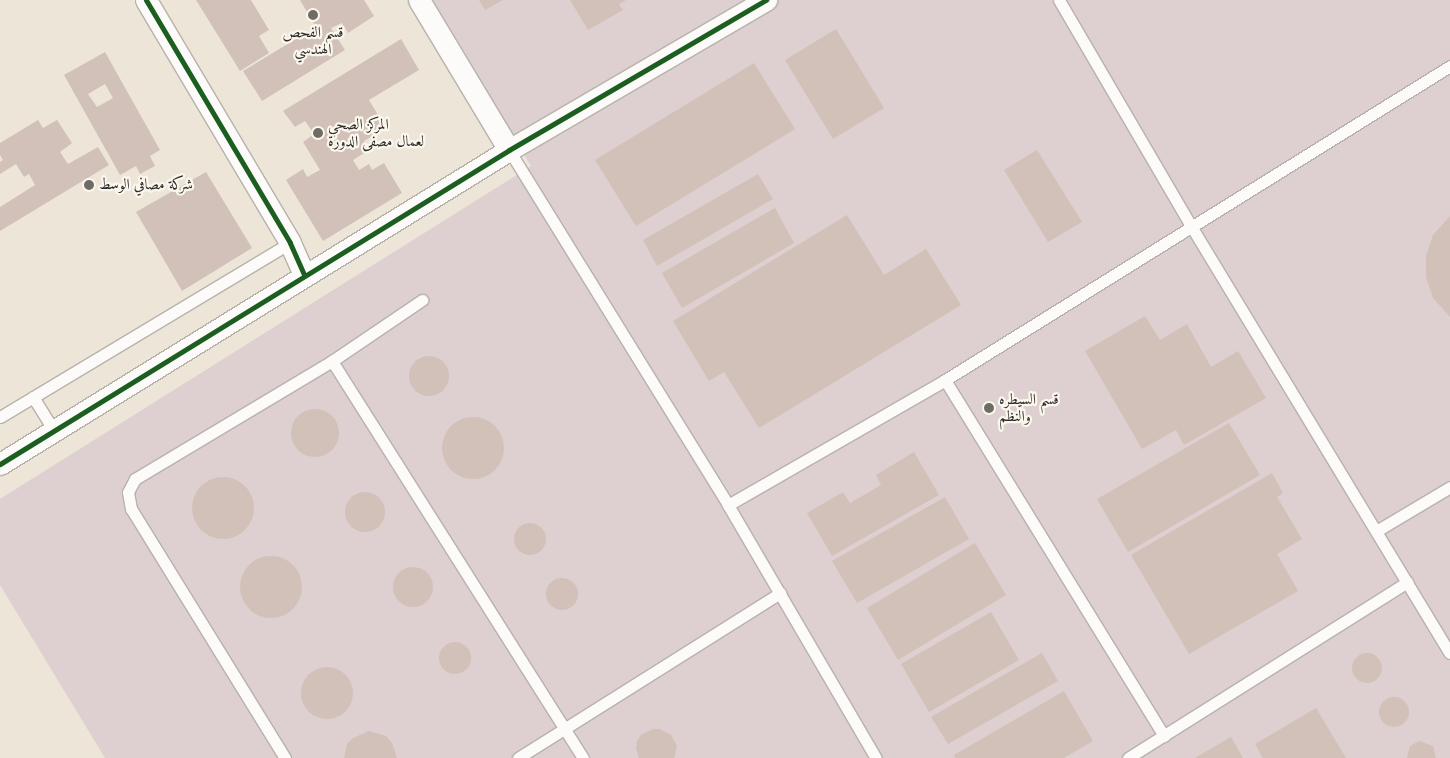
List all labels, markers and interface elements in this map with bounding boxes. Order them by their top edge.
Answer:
marker: قسم الفحص الهندسي [307,9,319,21]
place label: قسم الفحص الهندسي [282,23,344,58]
place label: المركز الصحي لعمال مصفى الدورة [328,115,424,150]
marker: المركز الصحي لعمال مصفى الدورة [312,127,324,139]
place label: شركة مصافي الوسط [99,176,193,194]
marker: شركة مصافي الوسط [83,179,95,191]
place label: قسم السيطره والنظم [999,390,1059,425]
marker: قسم السيطره والنظم [983,402,995,414]

